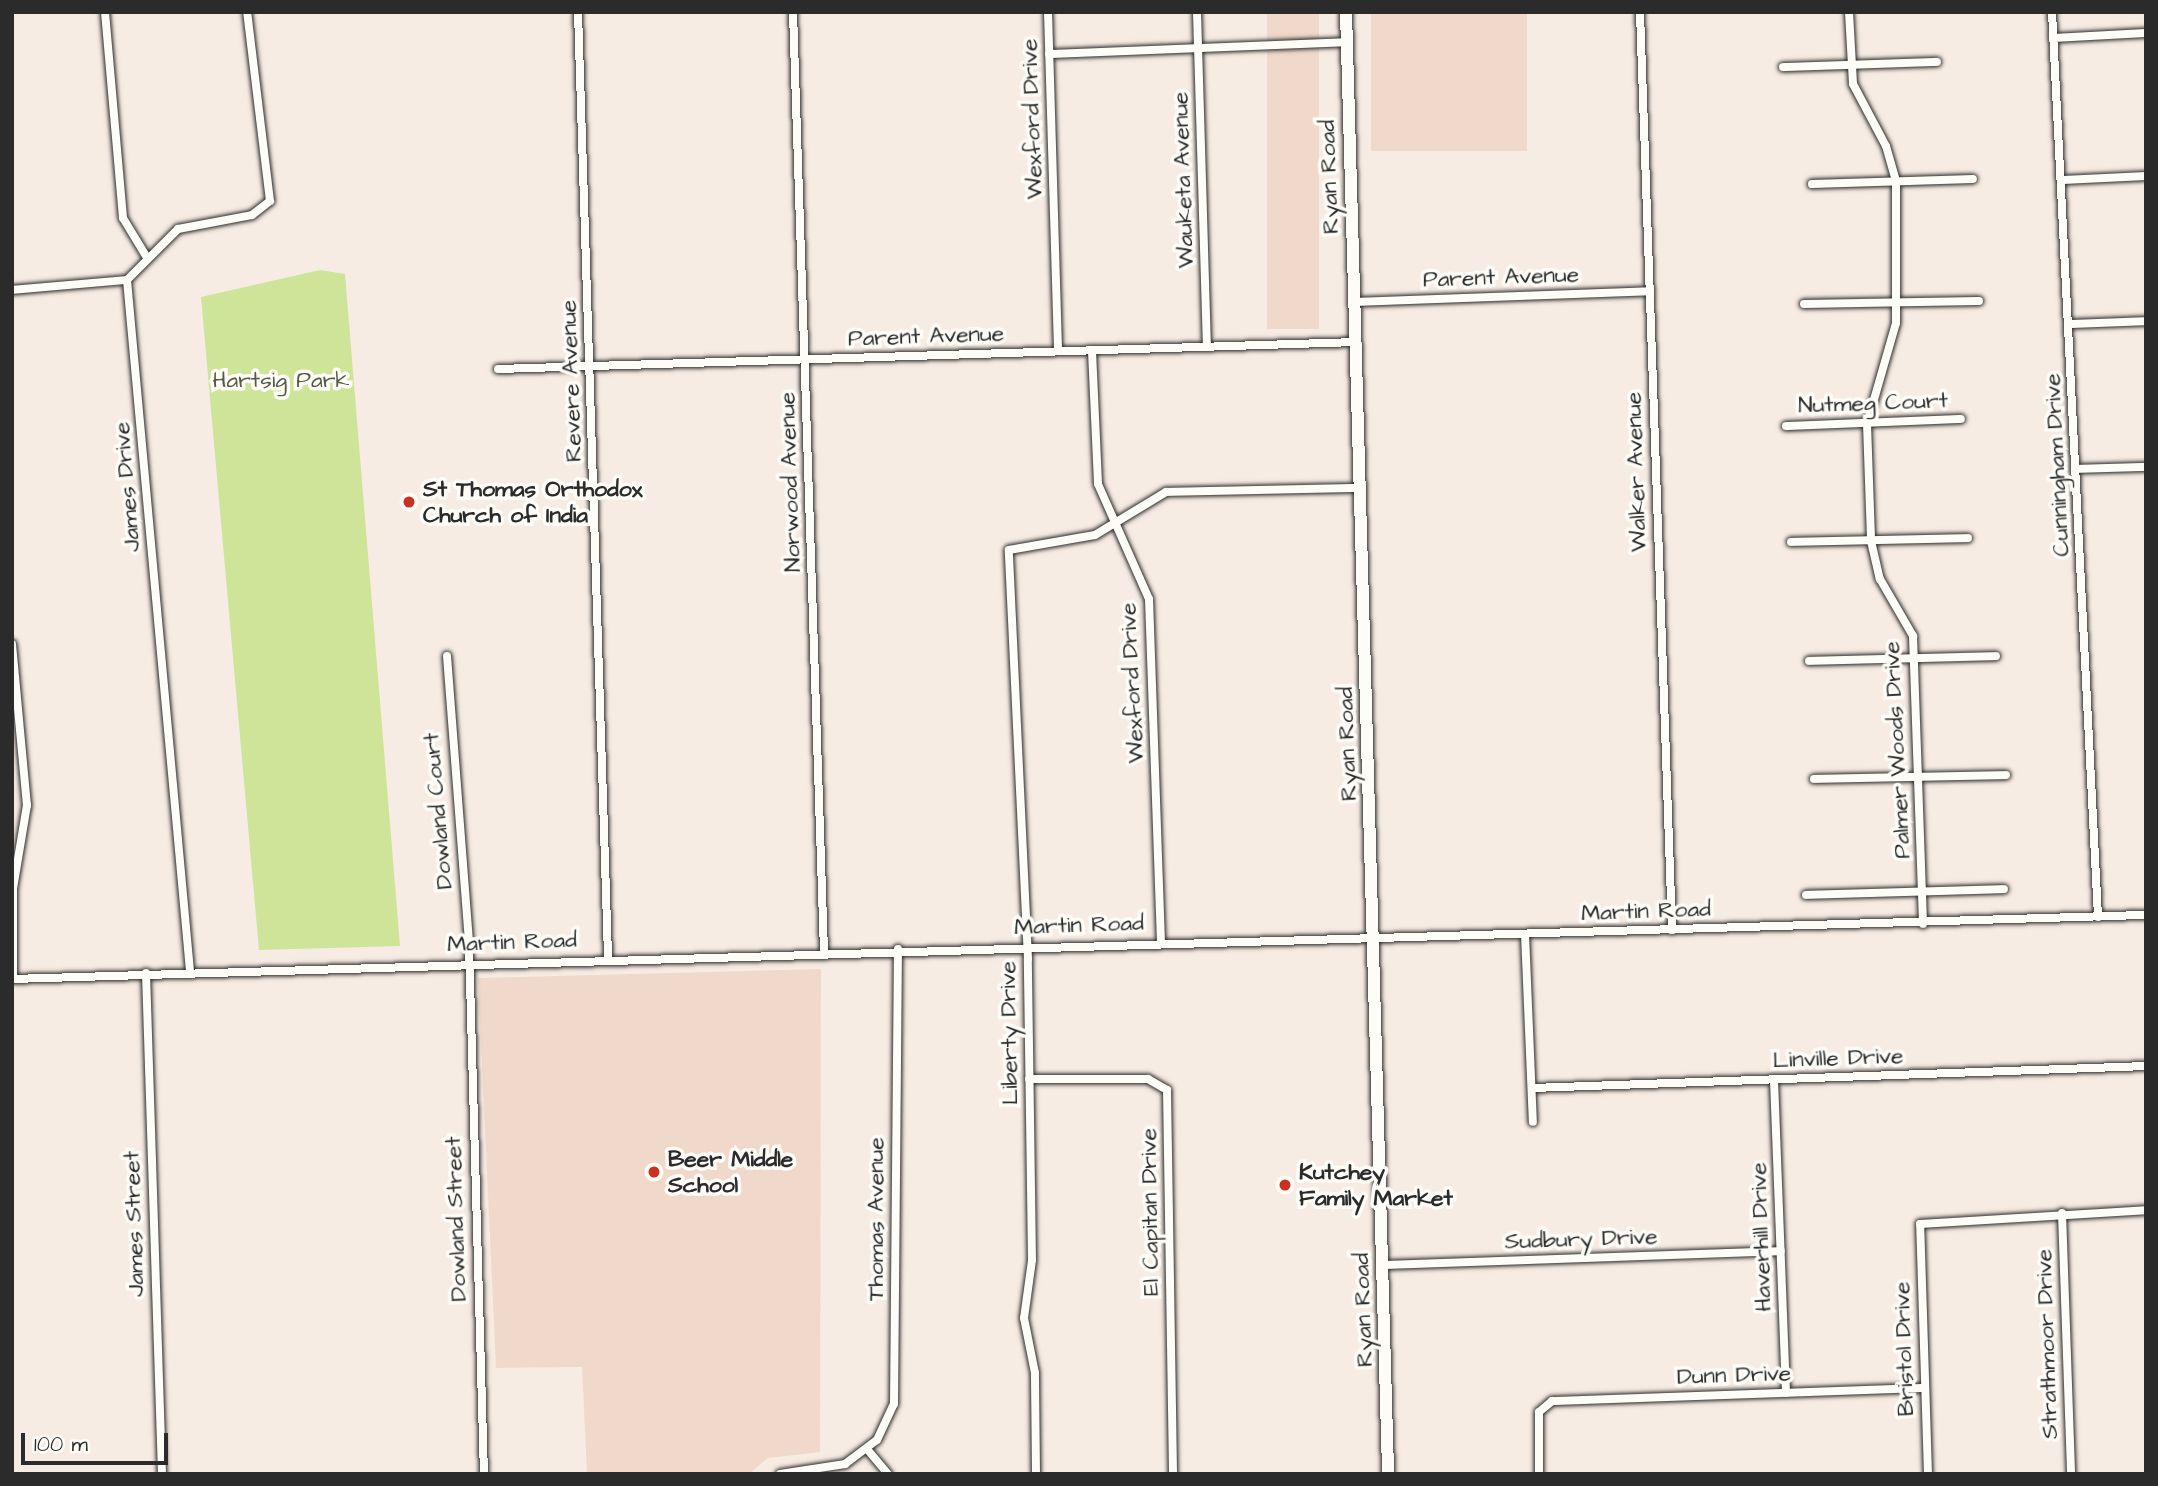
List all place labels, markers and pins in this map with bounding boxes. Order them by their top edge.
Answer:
place label: St Thomas Orthodox Church of India [423,475,643,529]
marker: St Thomas Orthodox Church of India [401,494,417,510]
place label: Beer Middle School [668,1145,793,1199]
place label: Kutchey Family Market [1299,1158,1453,1212]
marker: Beer Middle School [646,1164,662,1180]
marker: Kutchey Family Market [1277,1177,1293,1193]

